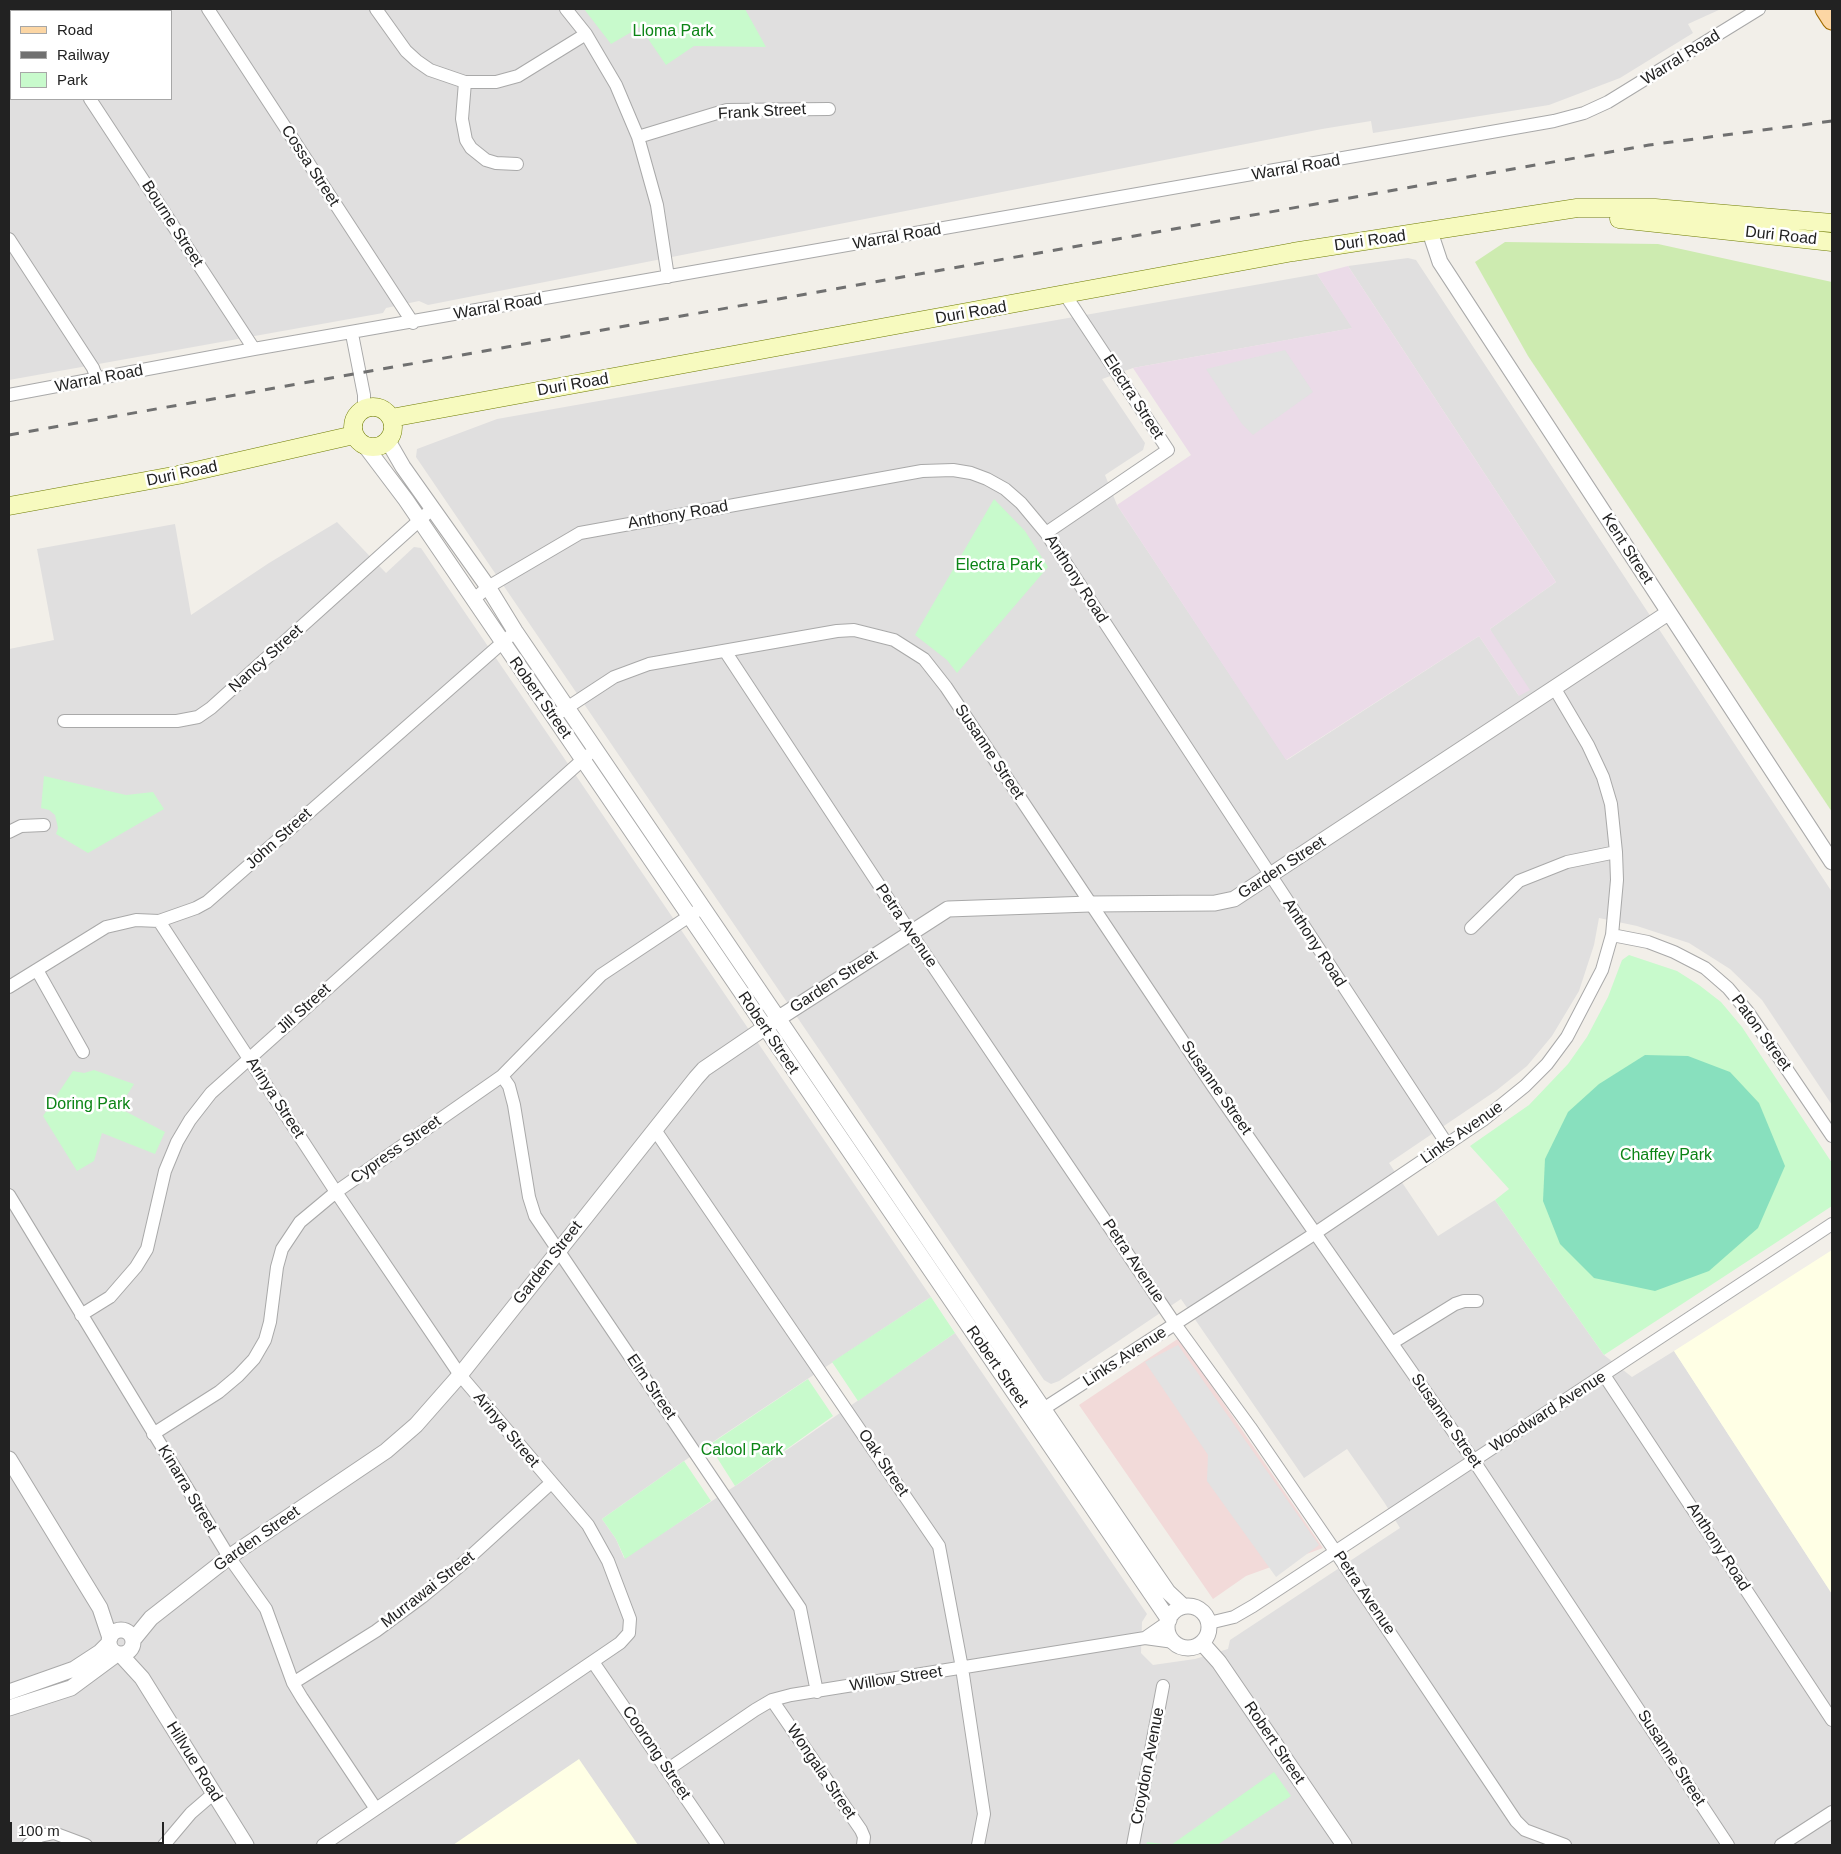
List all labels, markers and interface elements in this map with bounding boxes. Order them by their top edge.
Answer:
legend [10,10,172,100]
text: Road [57,21,93,38]
park label: Lloma Park [633,22,713,42]
street label: Warral Road [1638,26,1724,90]
text: Railway [57,46,110,63]
text: Park [57,71,88,88]
street label: Frank Street [718,100,806,124]
street label: Cossa Street [277,122,343,210]
street label: Warral Road [1250,151,1342,185]
street label: Bourne Street [137,177,207,271]
street label: Warral Road [851,220,943,254]
street label: Duri Road [1744,223,1818,249]
street label: Duri Road [1333,226,1407,256]
street label: Warral Road [452,290,544,324]
street label: Duri Road [934,297,1008,329]
street label: Electra Street [1099,351,1167,443]
street label: Warral Road [53,361,145,397]
street label: Duri Road [536,369,610,401]
street label: Duri Road [145,457,219,491]
street label: Anthony Road [626,497,730,533]
street label: Kent Street [1597,510,1657,588]
street label: Anthony Road [1040,531,1112,627]
park label: Electra Park [955,556,1043,576]
street label: Nancy Street [225,621,307,697]
street label: Robert Street [505,654,575,742]
street label: Susanne Street [950,701,1028,803]
street label: John Street [242,804,316,874]
street label: Garden Street [1235,833,1329,903]
street label: Petra Avenue [871,881,941,971]
street label: Anthony Road [1278,895,1350,991]
street label: Garden Street [787,947,881,1017]
street label: Jill Street [273,980,335,1038]
street label: Robert Street [733,988,803,1078]
street label: Paton Street [1727,991,1795,1075]
street label: Susanne Street [1177,1037,1255,1139]
street label: Arinya Street [242,1054,308,1142]
park label: Doring Park [46,1095,130,1115]
street label: Links Avenue [1417,1098,1507,1168]
street label: Cypress Street [347,1112,445,1188]
park label: Chaffey Park [1620,1146,1712,1166]
street label: Petra Avenue [1098,1216,1168,1306]
street label: Garden Street [509,1217,587,1309]
street label: Robert Street [962,1323,1032,1411]
street label: Links Avenue [1080,1323,1170,1391]
street label: Elm Street [622,1351,680,1423]
street label: Woodward Avenue [1486,1367,1610,1457]
street label: Susanne Street [1407,1370,1485,1472]
street label: Arinya Street [469,1388,543,1472]
street label: Oak Street [854,1426,912,1500]
park label: Calool Park [701,1441,783,1461]
street label: Kinarra Street [153,1442,221,1536]
street label: Anthony Road [1682,1499,1754,1595]
street label: Garden Street [210,1502,304,1576]
street label: Murrawai Street [378,1548,478,1632]
street label: Petra Avenue [1329,1548,1399,1638]
street label: Willow Street [848,1662,944,1696]
street label: Robert Street [1239,1698,1309,1788]
street label: Coorong Street [618,1703,694,1803]
street label: Croydon Avenue [1127,1706,1169,1826]
street label: Susanne Street [1633,1707,1709,1809]
street label: Hillvue Road [162,1718,226,1806]
street label: Wongala Street [782,1721,860,1823]
scale bar [12,1812,166,1844]
text: 100 m [18,1822,60,1839]

